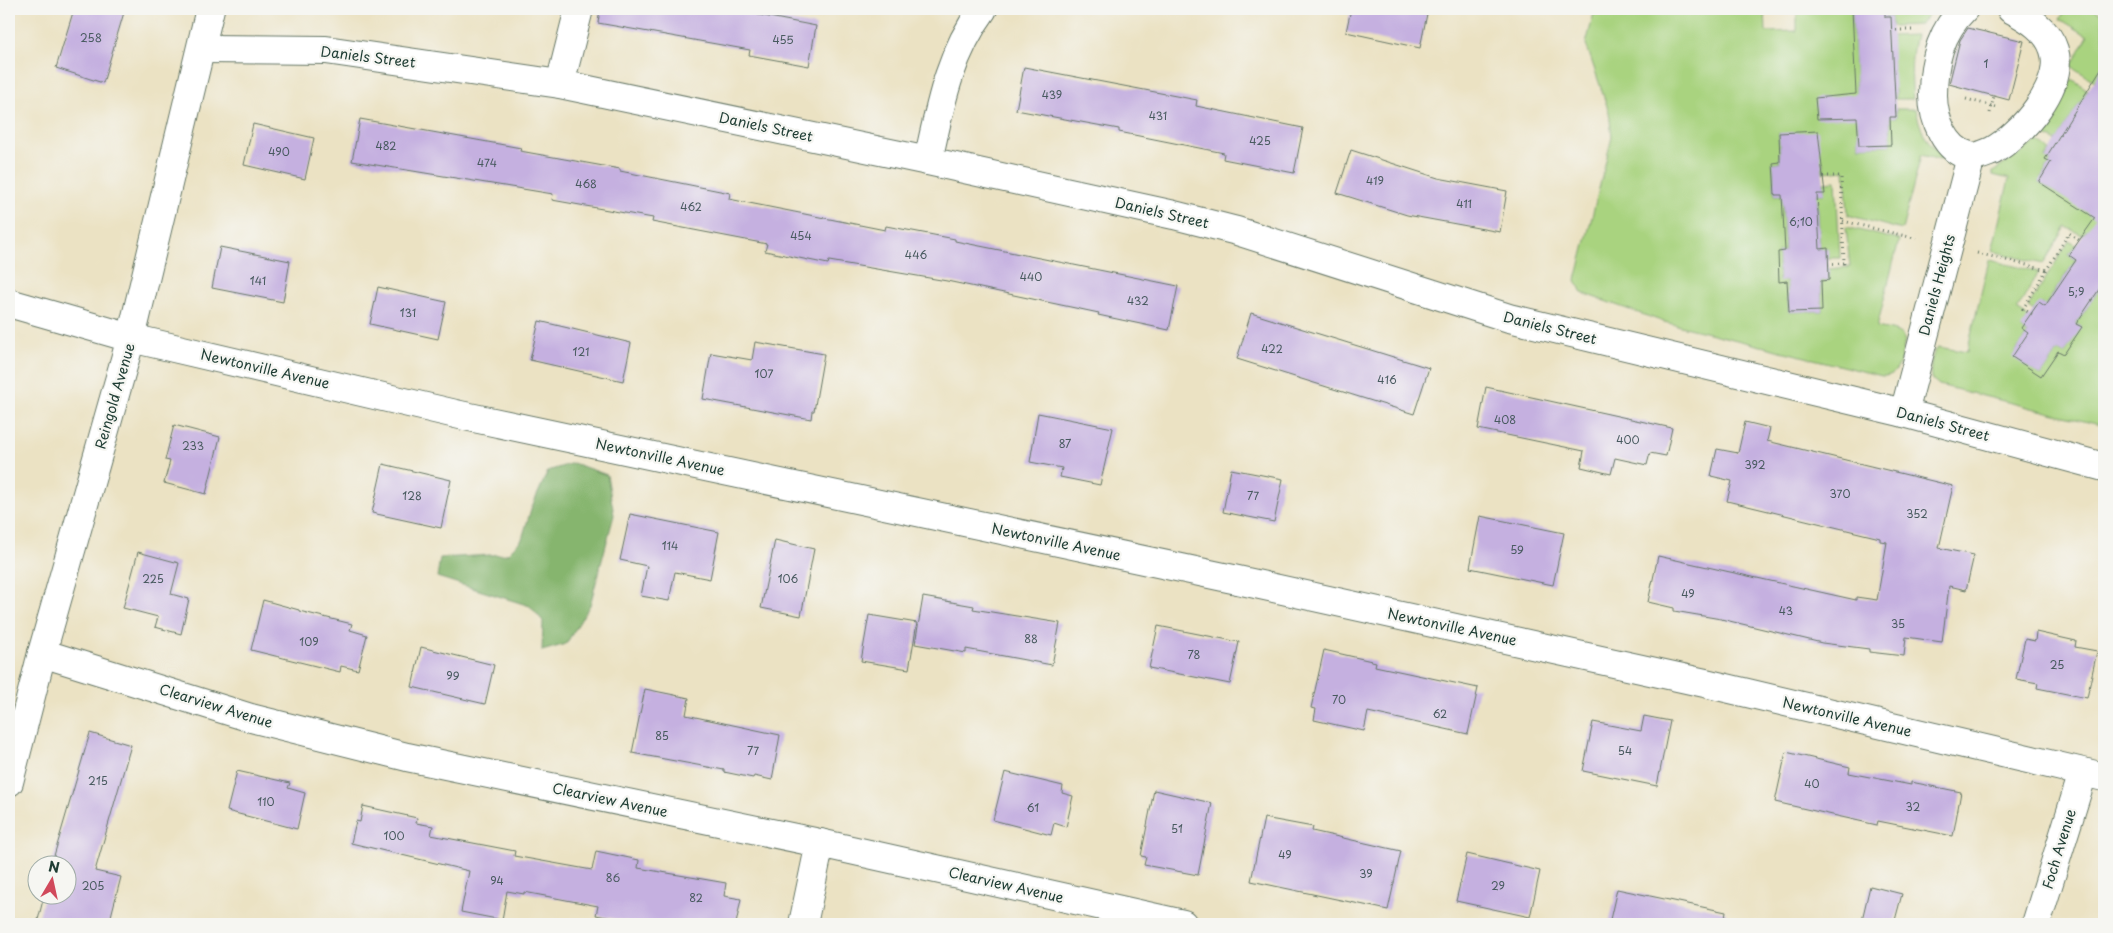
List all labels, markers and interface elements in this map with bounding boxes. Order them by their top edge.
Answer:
house number: 258 [80,29,102,46]
house number: 455 [772,31,794,48]
street label: Daniels Street [319,40,417,73]
house number: 1 [1984,55,1989,72]
house number: 439 [1042,86,1062,103]
street label: Daniels Street [717,106,815,147]
house number: 431 [1149,107,1167,124]
house number: 425 [1249,132,1271,149]
house number: 482 [376,137,396,154]
house number: 490 [268,143,290,160]
house number: 474 [477,154,497,171]
house number: 419 [1366,172,1384,189]
house number: 468 [575,175,597,192]
street label: Daniels Street [1113,192,1211,234]
house number: 411 [1456,195,1472,212]
house number: 462 [680,198,702,215]
house number: 6;10 [1789,213,1813,230]
house number: 454 [790,227,812,244]
street label: Daniels Heights [1913,232,1960,338]
house number: 446 [905,246,927,263]
house number: 440 [1020,268,1042,285]
house number: 141 [250,272,266,289]
house number: 5;9 [2068,283,2084,300]
house number: 432 [1127,292,1149,309]
house number: 131 [400,304,416,321]
street label: Daniels Street [1501,306,1599,349]
street label: Reingold Avenue [89,340,140,451]
house number: 422 [1261,340,1283,357]
street label: Newtonville Avenue [198,343,332,394]
house number: 121 [573,343,589,360]
house number: 107 [755,365,773,382]
house number: 416 [1377,371,1397,388]
street label: Daniels Street [1894,401,1992,446]
house number: 408 [1494,411,1516,428]
house number: 400 [1616,431,1640,448]
street label: Newtonville Avenue [593,433,727,481]
house number: 87 [1059,435,1071,452]
house number: 233 [182,437,204,454]
house number: 392 [1745,456,1766,473]
house number: 370 [1830,485,1850,502]
house number: 128 [402,487,422,504]
house number: 77 [1247,487,1259,504]
house number: 352 [1906,505,1928,522]
street label: Newtonville Avenue [989,518,1123,566]
house number: 114 [662,537,678,554]
house number: 59 [1510,541,1524,558]
house number: 225 [142,570,164,587]
house number: 106 [778,570,799,587]
house number: 49 [1681,585,1695,602]
house number: 43 [1779,602,1793,619]
street label: Newtonville Avenue [1385,603,1519,651]
house number: 35 [1891,615,1905,632]
house number: 88 [1024,630,1038,647]
house number: 109 [299,633,319,650]
house number: 78 [1188,646,1201,663]
house number: 25 [2050,656,2064,673]
house number: 99 [446,667,460,684]
street label: Clearview Avenue [157,678,276,733]
house number: 70 [1332,691,1346,708]
street label: Newtonville Avenue [1780,691,1914,742]
house number: 62 [1433,705,1447,722]
house number: 85 [655,727,669,744]
house number: 77 [747,742,759,759]
house number: 54 [1618,742,1632,759]
house number: 215 [88,772,108,789]
house number: 40 [1804,775,1820,792]
street label: Clearview Avenue [550,777,670,822]
house number: 110 [257,793,275,810]
house number: 32 [1906,798,1921,815]
house number: 61 [1027,799,1039,816]
street label: Foch Avenue [2036,806,2081,892]
house number: 51 [1171,820,1183,837]
house number: 100 [383,827,405,844]
house number: 49 [1278,846,1292,863]
text: N [47,855,61,878]
north arrow [28,856,78,906]
street label: Clearview Avenue [946,861,1066,908]
house number: 39 [1359,865,1373,882]
house number: 86 [606,869,620,886]
house number: 94 [490,872,504,889]
house number: 205 [82,877,104,894]
house number: 29 [1491,877,1505,894]
house number: 82 [689,889,703,906]

